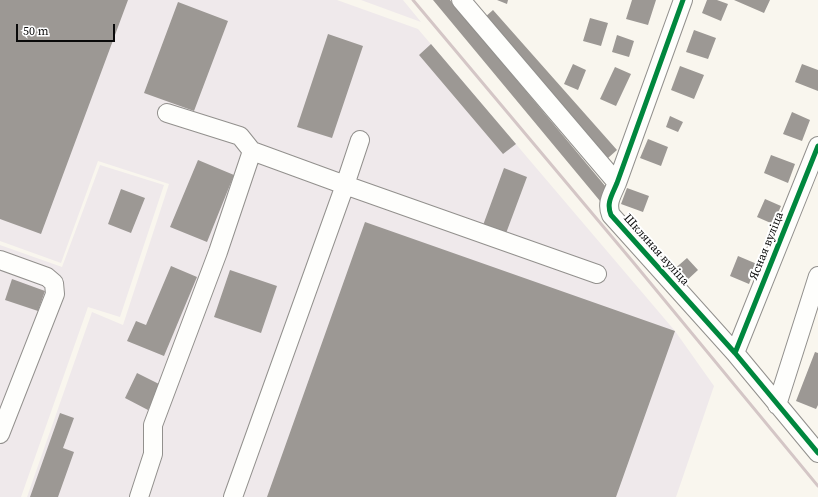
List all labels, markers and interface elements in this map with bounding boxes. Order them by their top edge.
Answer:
scale bar [18,16,117,42]
text: 50 m [23,23,49,39]
street label: Ясная вуліца [747,210,787,282]
street label: Шкляная вуліца [620,211,692,289]

